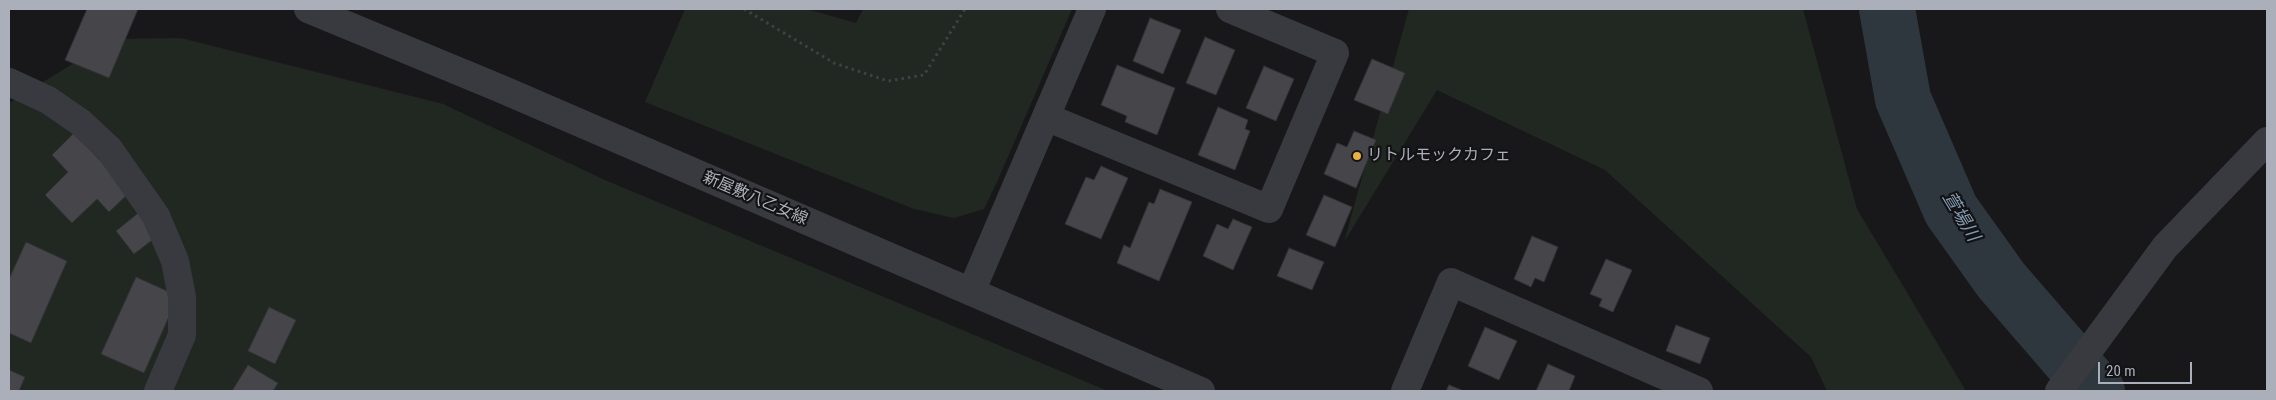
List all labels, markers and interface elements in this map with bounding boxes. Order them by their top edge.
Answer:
place label: リトルモックカフェ [1367,146,1511,166]
marker: リトルモックカフェ [1351,150,1363,162]
street label: 新屋敷八乙女線 [700,168,810,230]
water label: 萱場川 [1937,188,1983,246]
scale bar [2101,352,2195,384]
text: 20 m [2106,362,2136,380]

